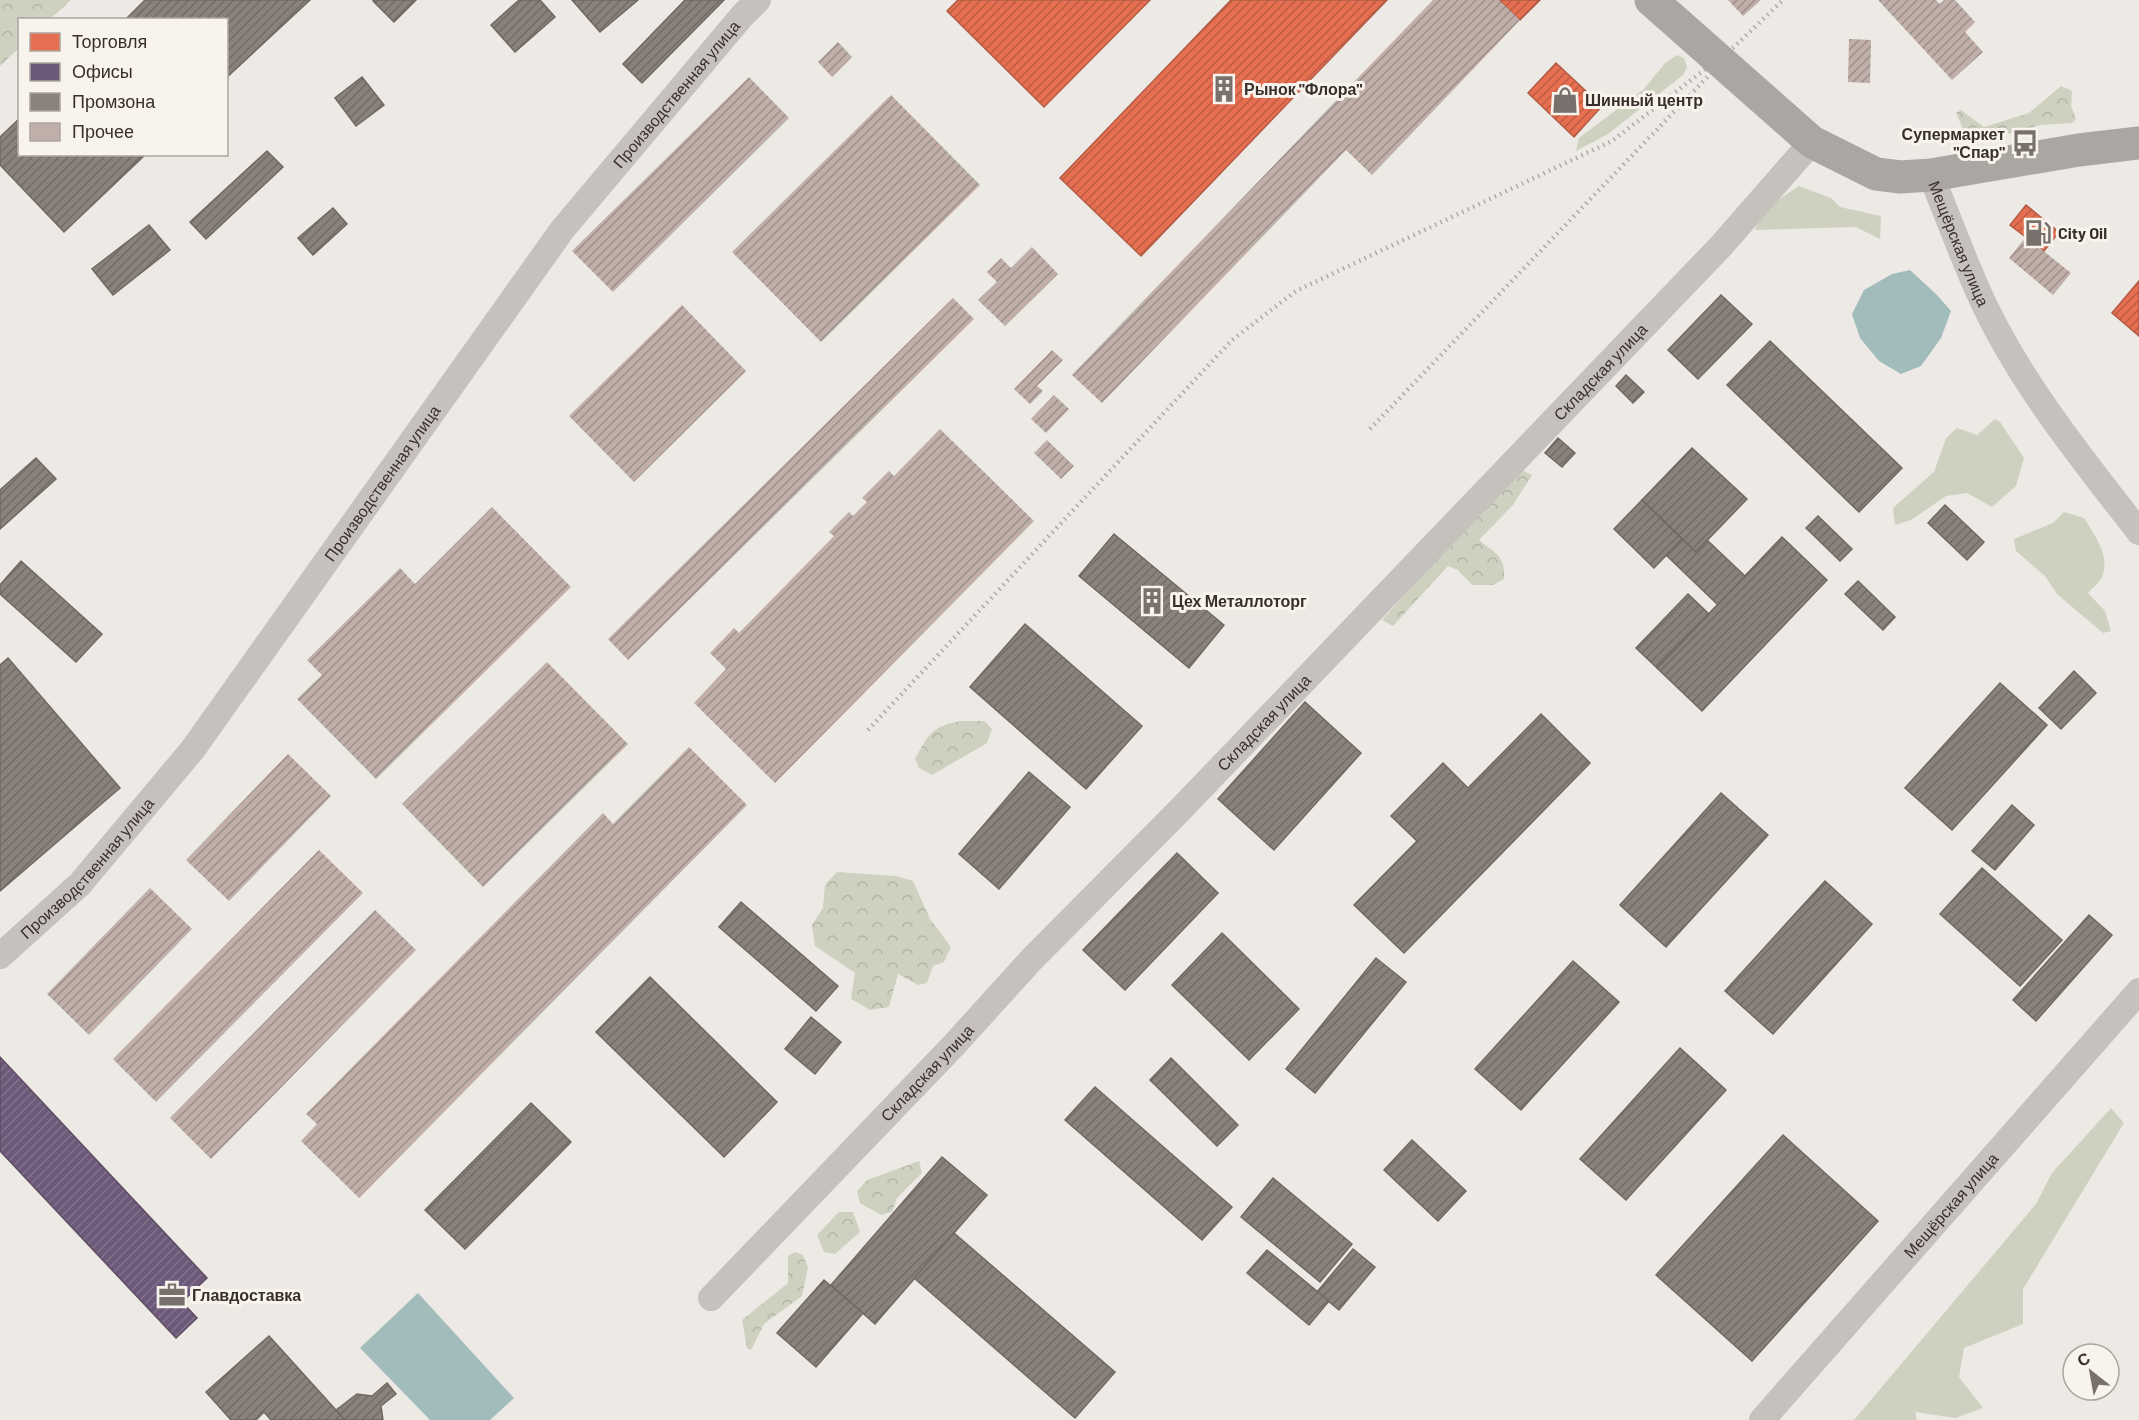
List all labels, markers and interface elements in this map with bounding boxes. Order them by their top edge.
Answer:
street label: Производственная улица [608,16,743,171]
legend [18,18,228,156]
text: Торговля [72,30,147,52]
text: Офисы [72,60,133,82]
building icon: Рынок "Флора" [1209,74,1239,104]
place label: Рынок "Флора" [1244,79,1362,98]
shop icon: Шинный центр [1550,85,1580,115]
text: Промзона [72,90,156,112]
place label: Шинный центр [1585,90,1703,109]
text: Прочее [72,120,134,142]
place label: Супермаркет "Спар" [1902,124,2005,161]
bus stop icon: Супермаркет "Спар" [2010,128,2040,158]
street label: Мещёрская улица [1925,178,1994,309]
fuel station icon: City Oil [2023,218,2053,248]
place label: City Oil [2058,223,2107,242]
street label: Складская улица [1549,319,1651,424]
street label: Производственная улица [320,401,444,564]
building icon: Цех Металлоторг [1137,586,1167,616]
place label: Цех Металлоторг [1172,591,1307,610]
street label: Складская улица [1213,670,1314,774]
street label: Производственная улица [16,793,157,942]
street label: Складская улица [876,1020,977,1125]
street label: Мещёрская улица [1899,1148,2002,1261]
office icon: Главдоставка [157,1280,187,1310]
place label: Главдоставка [192,1285,301,1304]
north arrow [2061,1342,2121,1402]
text: С [2073,1347,2093,1370]

